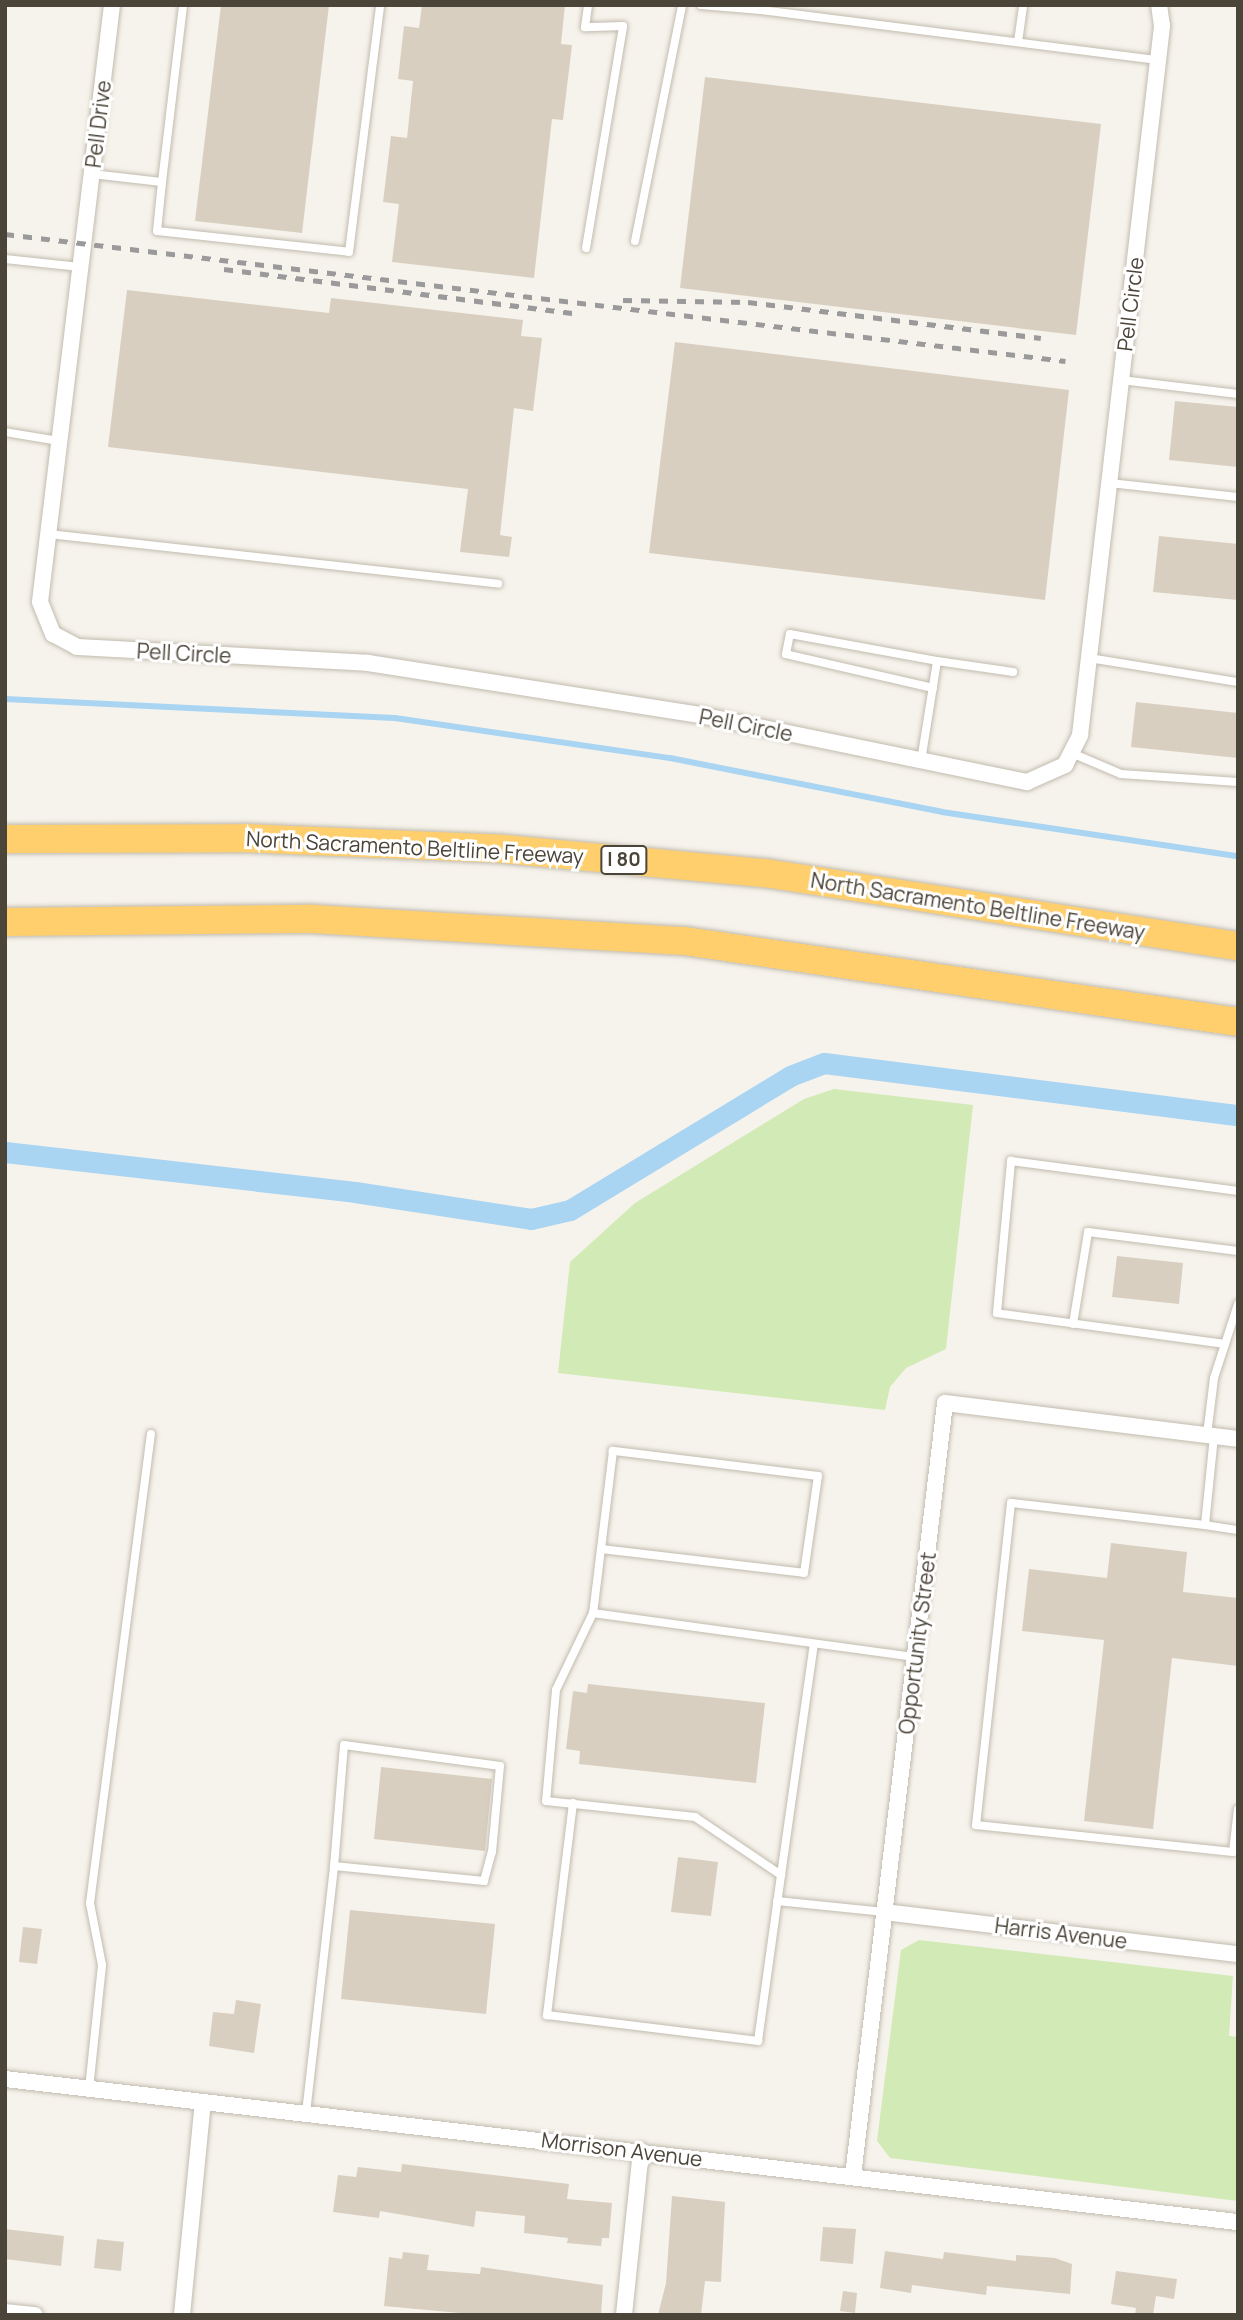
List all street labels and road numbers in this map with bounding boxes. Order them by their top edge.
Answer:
street label: Pell Drive [80,79,116,169]
street label: Pell Circle [1112,255,1148,353]
street label: Pell Circle [136,638,232,668]
street label: Pell Circle [697,704,795,746]
street label: North Sacramento Beltline Freeway [246,826,584,868]
road number: I 80 [600,845,648,876]
street label: North Sacramento Beltline Freeway [809,867,1147,945]
street label: Opportunity Street [893,1550,941,1736]
street label: Harris Avenue [993,1912,1129,1954]
street label: Morrison Avenue [540,2127,704,2171]

